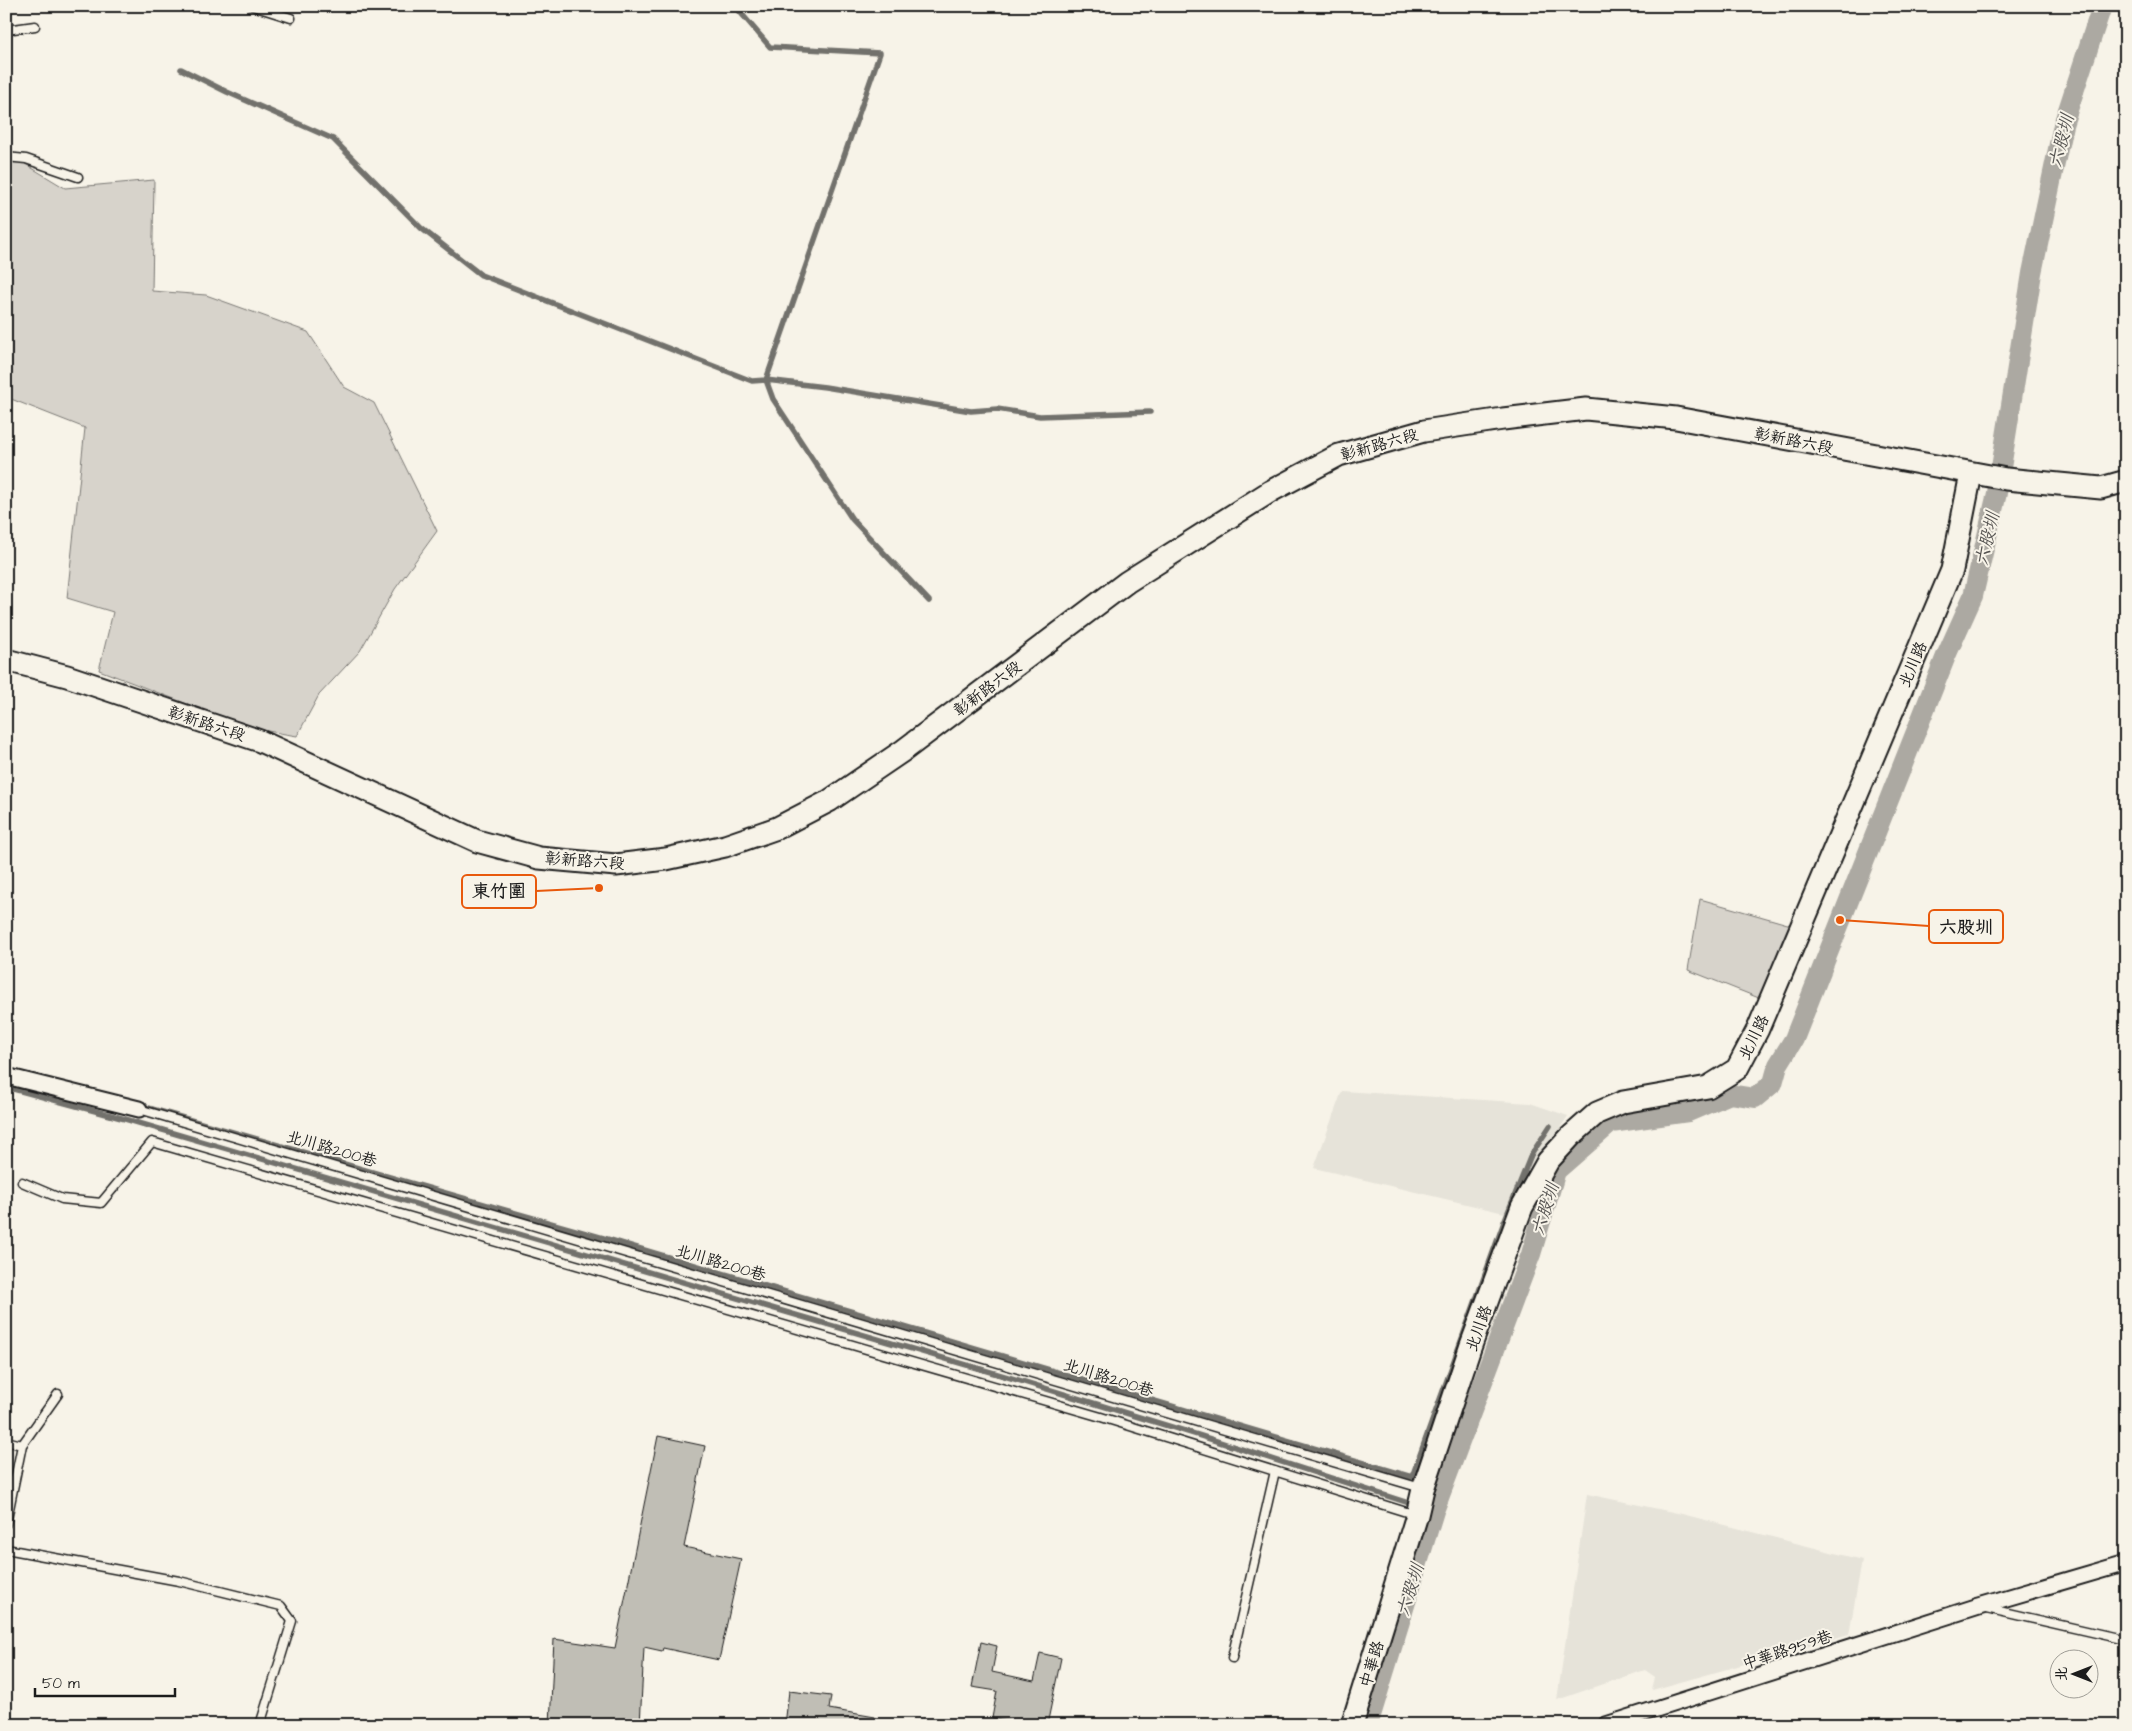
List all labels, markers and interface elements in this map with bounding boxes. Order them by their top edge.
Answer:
water label: 六股圳 [2043,110,2081,170]
street label: 彰新路六段 [1338,423,1421,467]
street label: 彰新路六段 [1752,423,1835,459]
water label: 六股圳 [1969,508,2006,568]
street label: 北川路 [1893,638,1932,691]
street label: 彰新路六段 [949,656,1026,722]
street label: 彰新路六段 [165,701,248,747]
street label: 彰新路六段 [544,847,626,875]
callout: 東竹圍 [462,875,536,908]
text: 東竹圍 [472,879,526,904]
callout: 六股圳 [1929,910,2003,943]
text: 六股圳 [1939,915,1993,940]
street label: 北川路 [1733,1011,1774,1064]
street label: 北川路200巷 [284,1126,380,1172]
water label: 六股圳 [1526,1178,1566,1239]
street label: 北川路200巷 [673,1240,769,1286]
street label: 北川路 [1460,1302,1497,1355]
street label: 北川路200巷 [1061,1354,1157,1402]
water label: 六股圳 [1391,1559,1431,1620]
street label: 中華路959巷 [1739,1625,1835,1675]
street label: 中華路 [1354,1638,1389,1690]
north arrow [2050,1648,2100,1698]
scale bar [35,1666,175,1698]
text: 北 [2052,1667,2072,1681]
text: 50 m [42,1673,80,1694]

